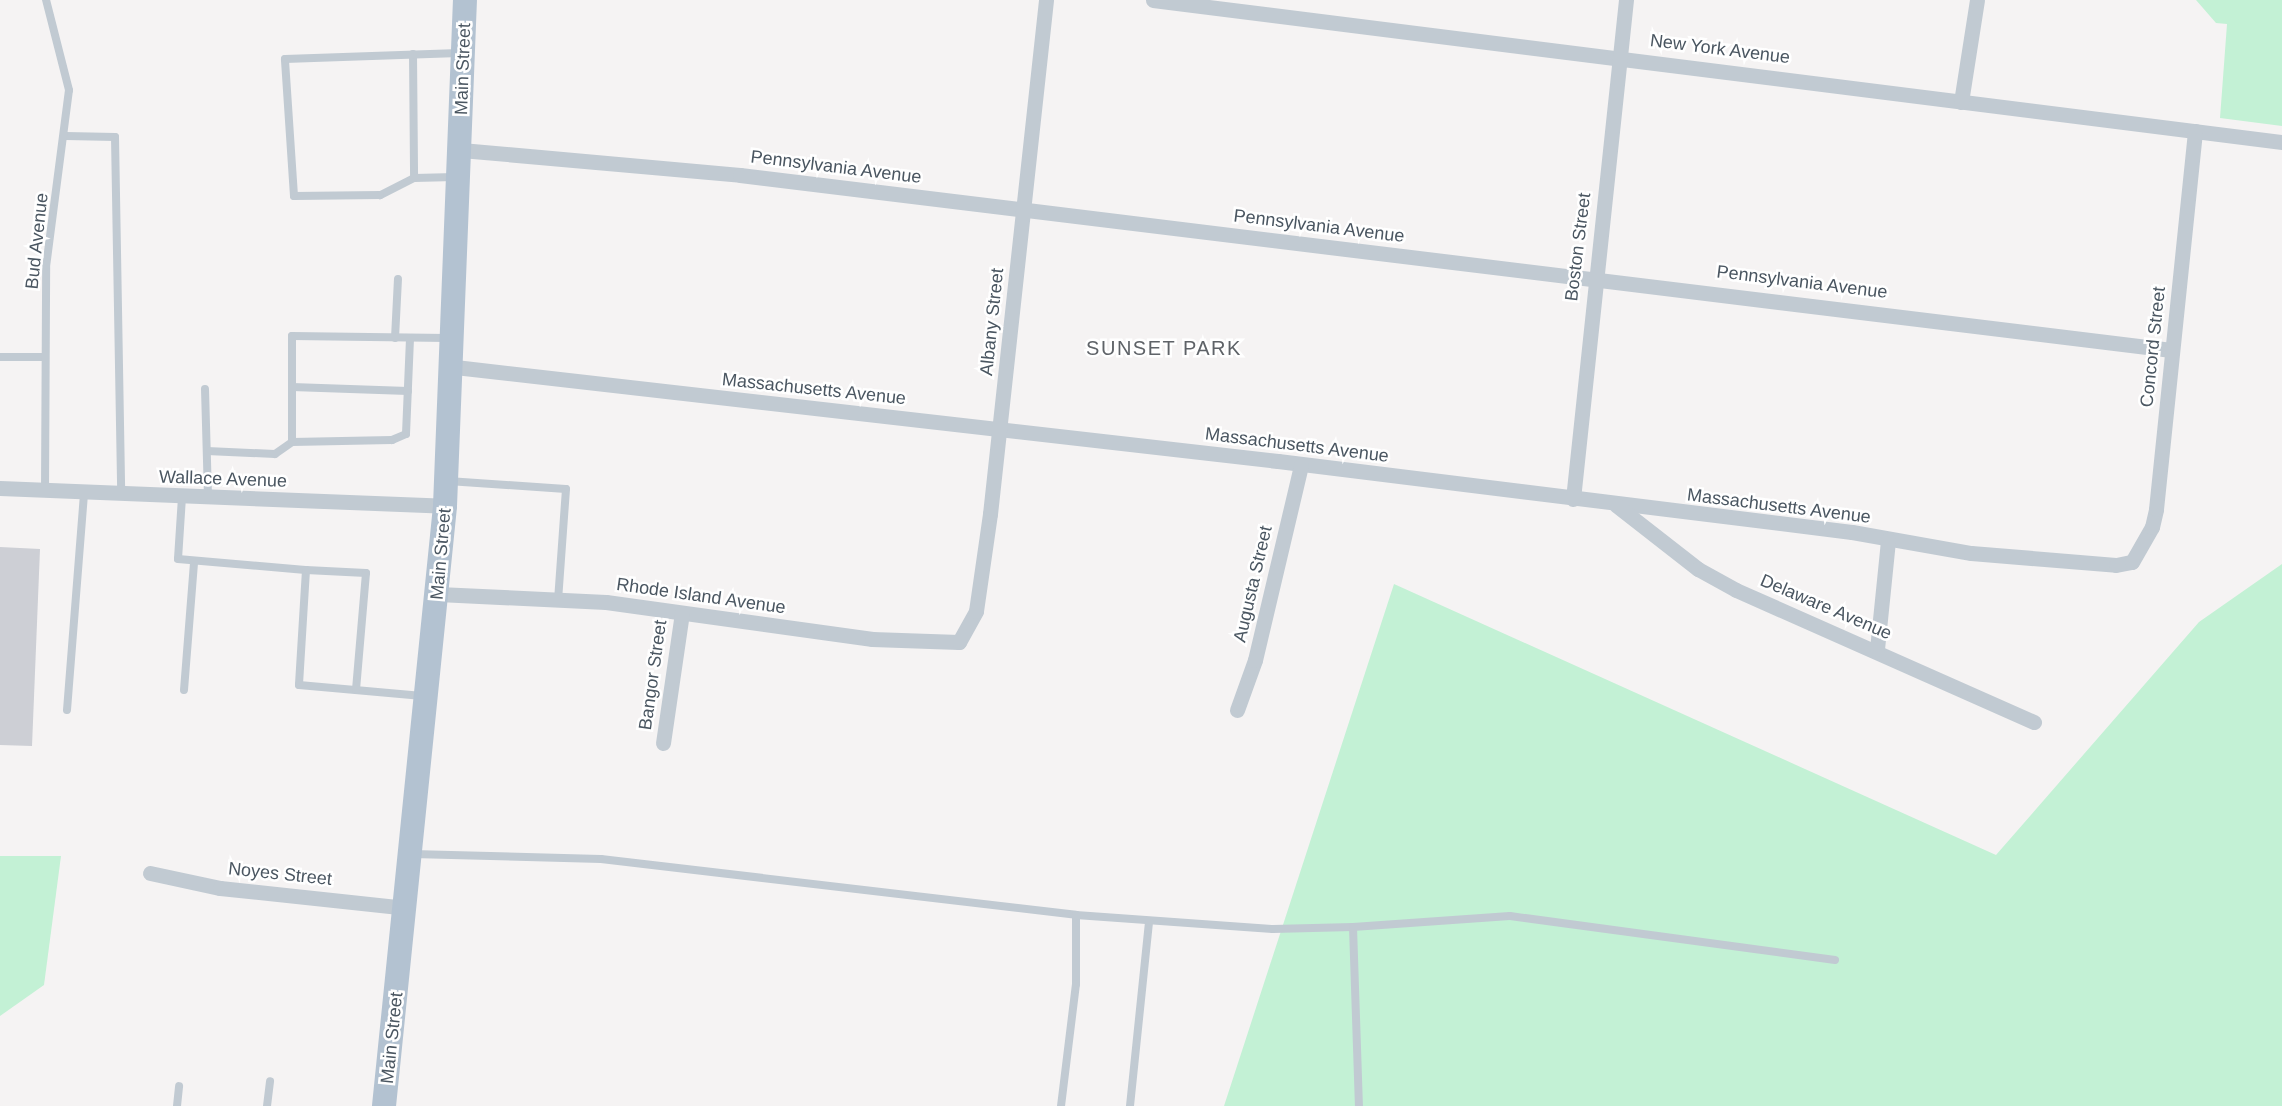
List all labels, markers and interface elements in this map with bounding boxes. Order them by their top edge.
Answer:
street label: Main Street [451,23,475,115]
street label: New York Avenue [1648,30,1792,68]
street label: Pennsylvania Avenue [749,146,923,188]
street label: Bud Avenue [21,191,53,291]
street label: Boston Street [1561,192,1595,302]
street label: Pennsylvania Avenue [1232,205,1406,247]
street label: Pennsylvania Avenue [1715,261,1889,303]
street label: Albany Street [976,267,1008,377]
street label: Concord Street [2136,286,2170,408]
district label: SUNSET PARK [1086,336,1242,360]
street label: Massachusetts Avenue [720,369,908,409]
street label: Massachusetts Avenue [1203,423,1391,467]
street label: Wallace Avenue [158,466,288,492]
street label: Massachusetts Avenue [1685,484,1873,528]
street label: Main Street [426,507,456,601]
street label: Augusta Street [1229,524,1277,644]
street label: Delaware Avenue [1757,569,1895,645]
street label: Rhode Island Avenue [614,573,788,619]
street label: Bangor Street [635,619,671,731]
street label: Noyes Street [227,858,333,890]
street label: Main Street [376,991,408,1085]

